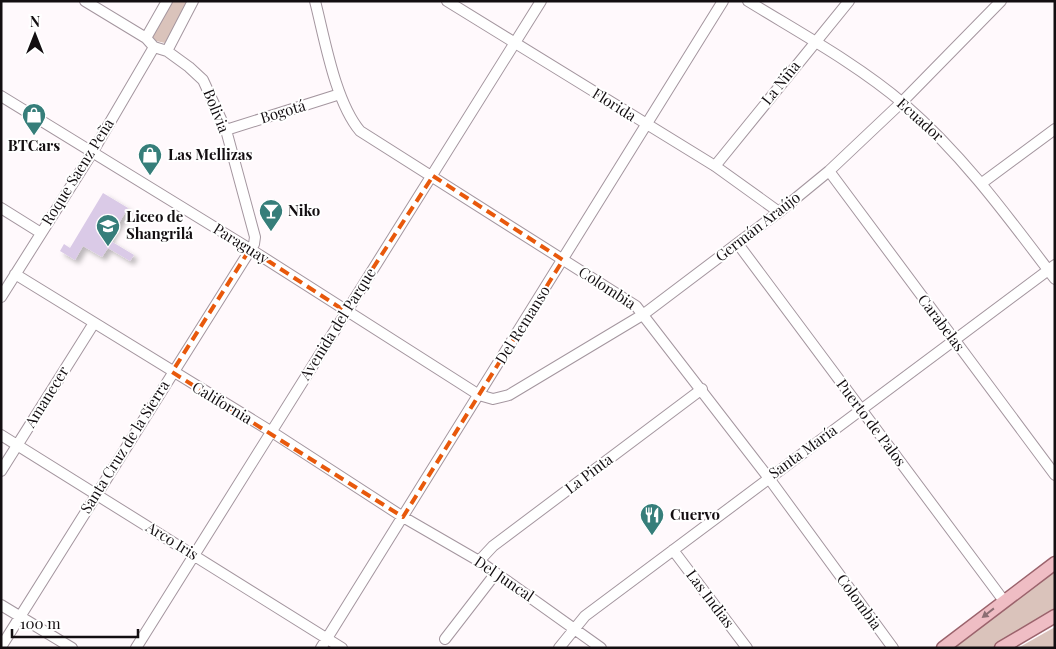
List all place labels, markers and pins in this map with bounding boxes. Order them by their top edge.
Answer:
shop icon: BTCars [21,102,47,136]
place label: BTCars [8,135,60,155]
shop icon: Las Mellizas [137,142,163,176]
place label: Las Mellizas [168,144,253,164]
bar icon: Niko [258,198,284,232]
place label: Niko [288,200,320,220]
place label: Liceo de Shangrilá [126,206,193,243]
school or university icon: Liceo de Shangrilá [95,213,121,247]
restaurant icon: Cuervo [639,502,665,536]
place label: Cuervo [670,504,720,524]

